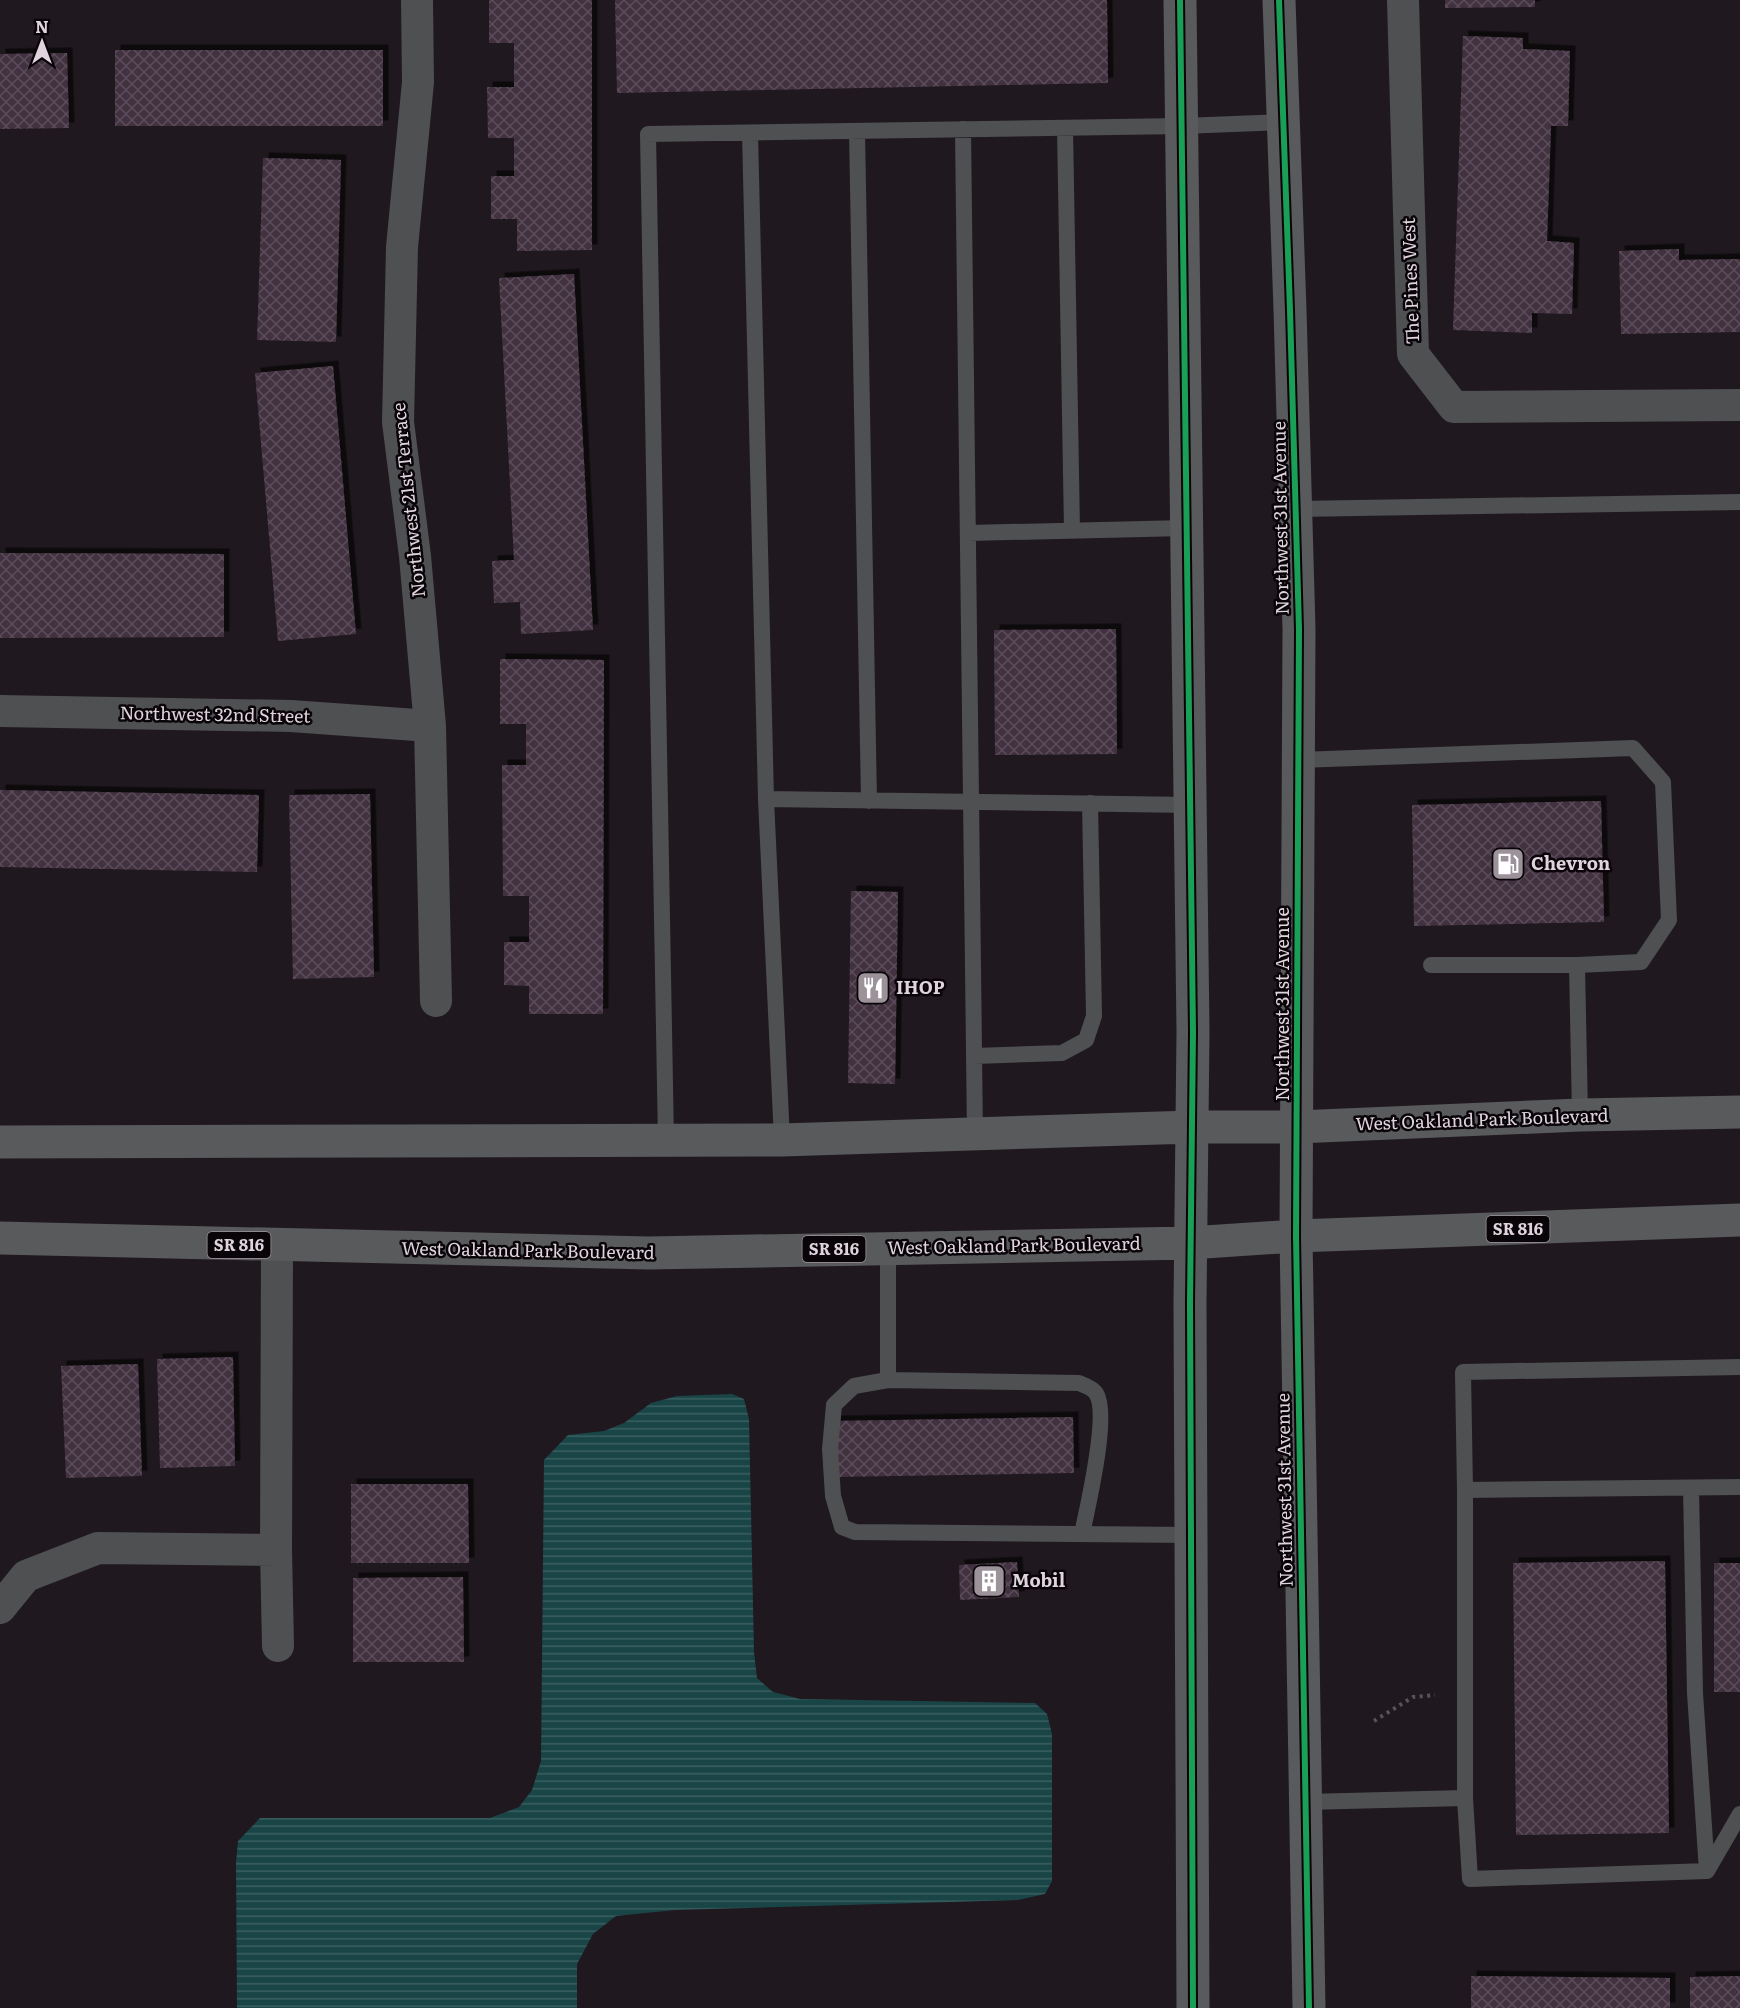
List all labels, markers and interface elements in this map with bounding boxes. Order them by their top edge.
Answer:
north arrow [12,12,72,72]
text: N [35,14,49,38]
street label: The Pines West [1394,216,1425,345]
street label: Northwest 21st Terrace [384,401,431,599]
street label: Northwest 31st Avenue [1264,421,1295,615]
street label: Northwest 32nd Street [119,698,311,729]
fuel station icon: Chevron [1490,846,1526,882]
place label: Chevron [1531,849,1611,876]
street label: Northwest 31st Avenue [1268,907,1295,1101]
restaurant icon: IHOP [855,970,891,1006]
place label: IHOP [896,973,945,1000]
street label: West Oakland Park Boulevard [1355,1101,1609,1136]
road number: SR 816 [1486,1216,1550,1242]
street label: West Oakland Park Boulevard [887,1229,1141,1260]
road number: SR 816 [208,1232,270,1258]
street label: West Oakland Park Boulevard [401,1234,655,1265]
road number: SR 816 [802,1236,866,1262]
street label: Northwest 31st Avenue [1268,1393,1299,1587]
building icon: Mobil [971,1563,1007,1599]
place label: Mobil [1012,1566,1066,1593]

